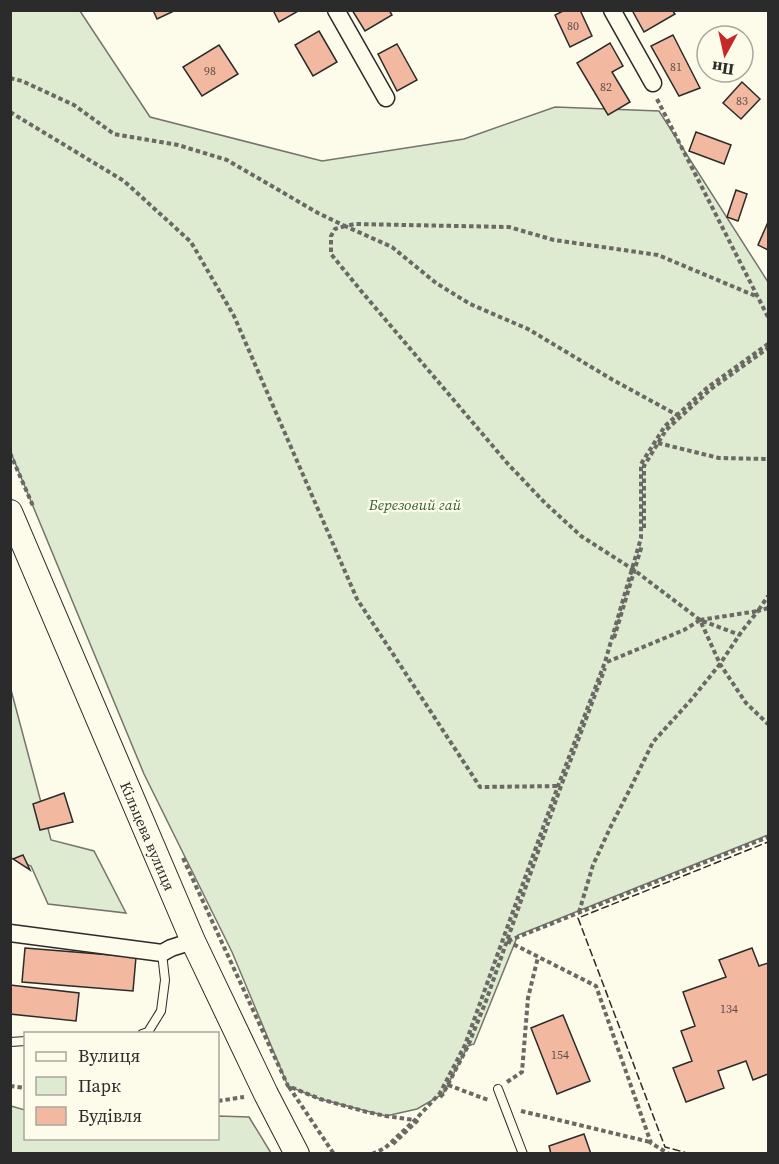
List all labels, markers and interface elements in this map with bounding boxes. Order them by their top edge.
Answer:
house number: 80 [567,18,579,34]
north arrow [695,24,755,84]
text: Пн [710,56,736,81]
house number: 81 [670,59,682,75]
house number: 98 [204,63,216,79]
house number: 82 [600,79,612,95]
house number: 83 [736,93,748,109]
park label: Березовий гай [368,494,462,515]
street label: Кільцева вулиця [116,778,181,894]
house number: 134 [720,1001,738,1017]
legend [24,1032,219,1140]
text: Вулиця [78,1043,140,1068]
house number: 154 [551,1047,569,1063]
text: Парк [78,1073,121,1098]
text: Будівля [78,1103,142,1128]

